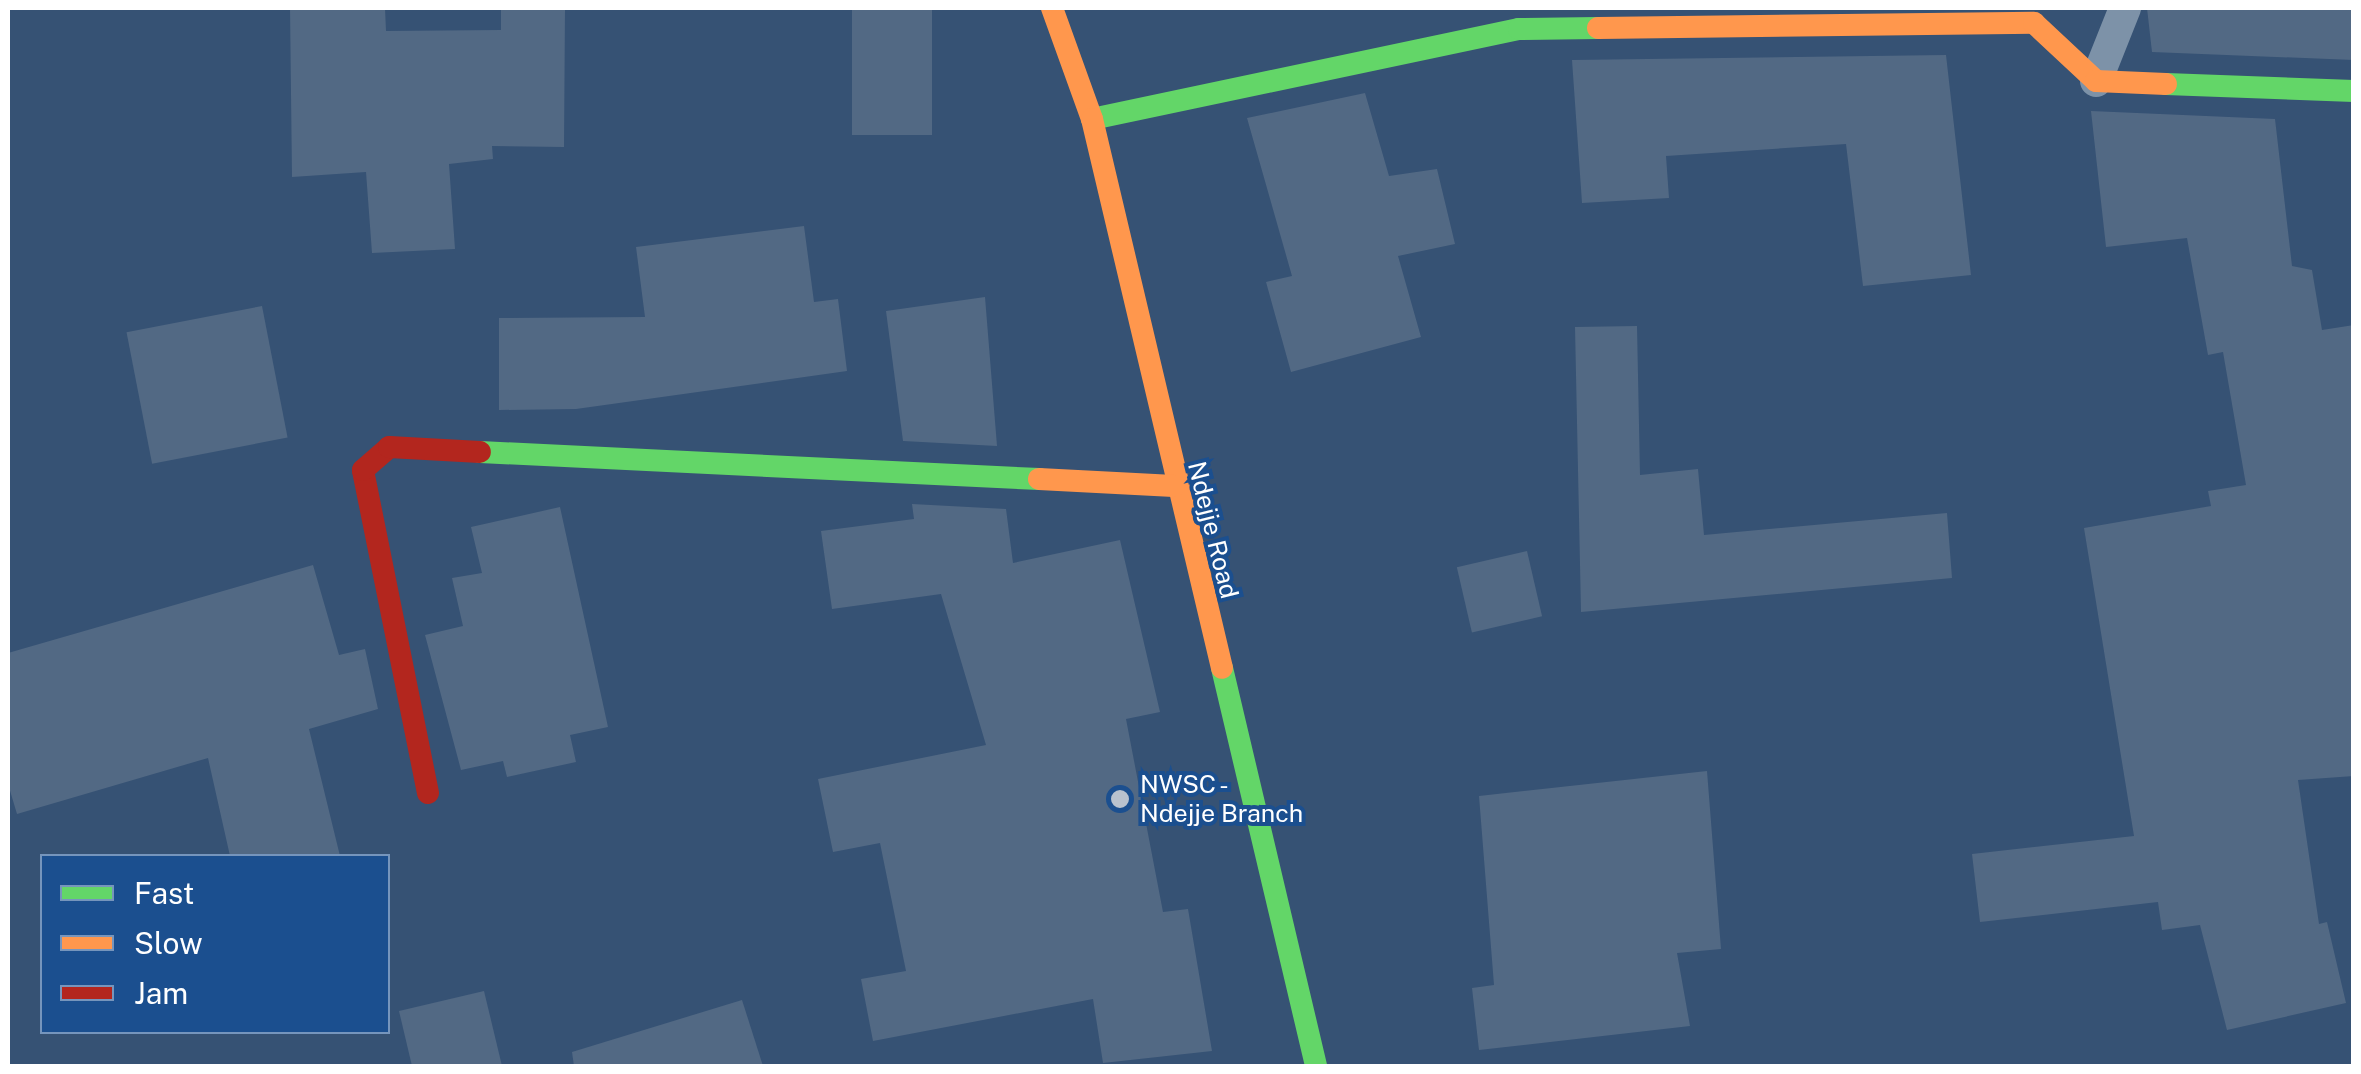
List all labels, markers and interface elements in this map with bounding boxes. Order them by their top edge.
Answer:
street label: Ndejje Road [1181,458,1245,602]
place label: NWSC - Ndejje Branch [1140,770,1303,829]
marker: NWSC - Ndejje Branch [1109,788,1131,810]
legend [40,854,390,1034]
text: Fast [134,875,194,911]
text: Slow [134,925,203,961]
text: Jam [134,975,188,1011]

